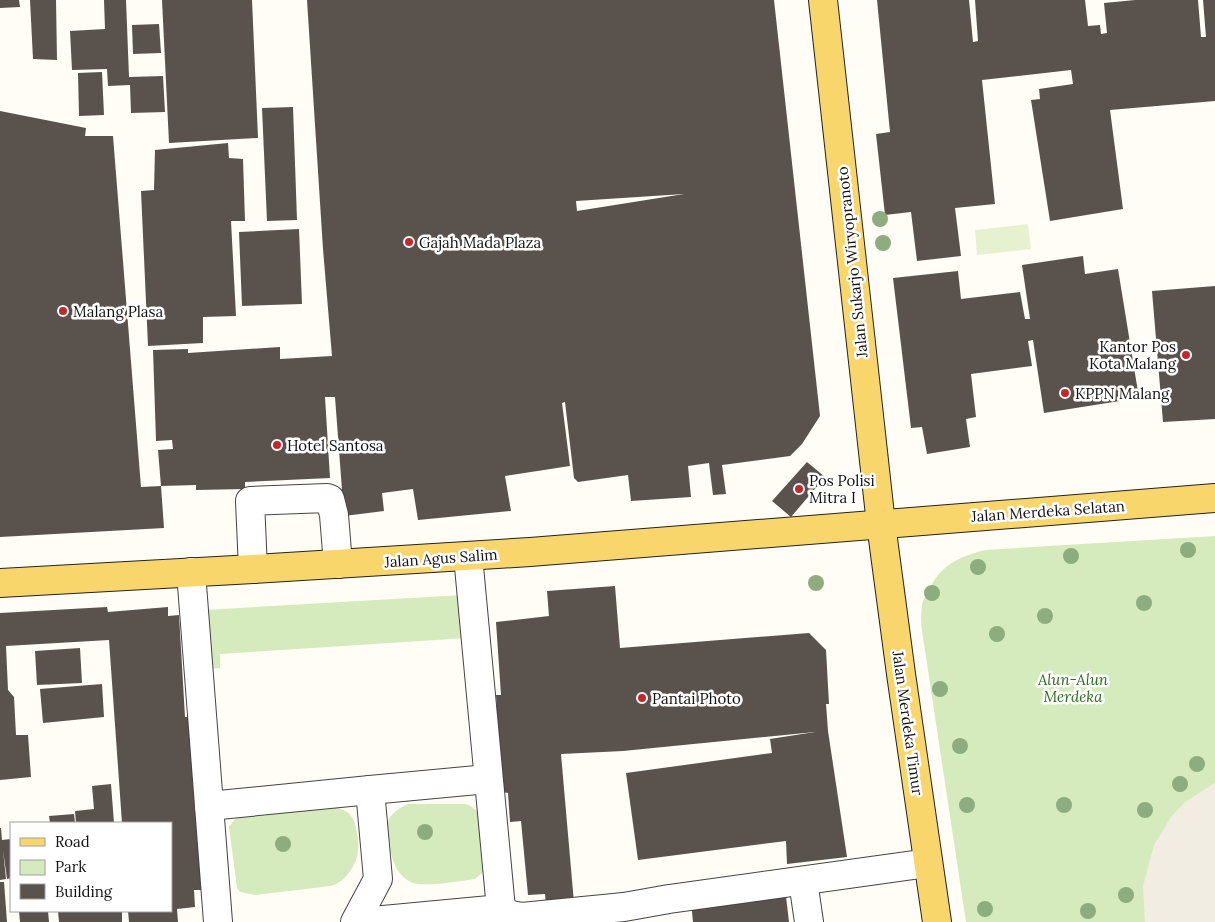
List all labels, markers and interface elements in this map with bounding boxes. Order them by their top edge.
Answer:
street label: Jalan Sukarjo Wiryopranoto [832,165,872,359]
place label: Gajah Mada Plaza [419,233,541,252]
marker: Gajah Mada Plaza [403,236,415,248]
place label: Malang Plasa [73,302,163,321]
marker: Malang Plasa [57,305,69,317]
place label: Kantor Pos Kota Malang [1089,337,1177,373]
marker: Kantor Pos Kota Malang [1180,349,1192,361]
place label: KPPN Malang [1075,384,1170,403]
marker: KPPN Malang [1059,387,1071,399]
place label: Hotel Santosa [287,436,384,455]
marker: Hotel Santosa [271,439,283,451]
place label: Pos Polisi Mitra I [809,471,875,507]
marker: Pos Polisi Mitra I [793,483,805,495]
street label: Jalan Merdeka Selatan [970,496,1125,526]
street label: Jalan Agus Salim [383,545,498,572]
street label: Jalan Merdeka Timur [888,649,928,797]
park label: Alun-Alun Merdeka [1037,670,1109,706]
place label: Pantai Photo [652,689,741,708]
marker: Pantai Photo [636,692,648,704]
legend [10,822,172,912]
text: Road [55,832,90,851]
text: Park [55,857,86,876]
text: Building [55,882,113,901]

